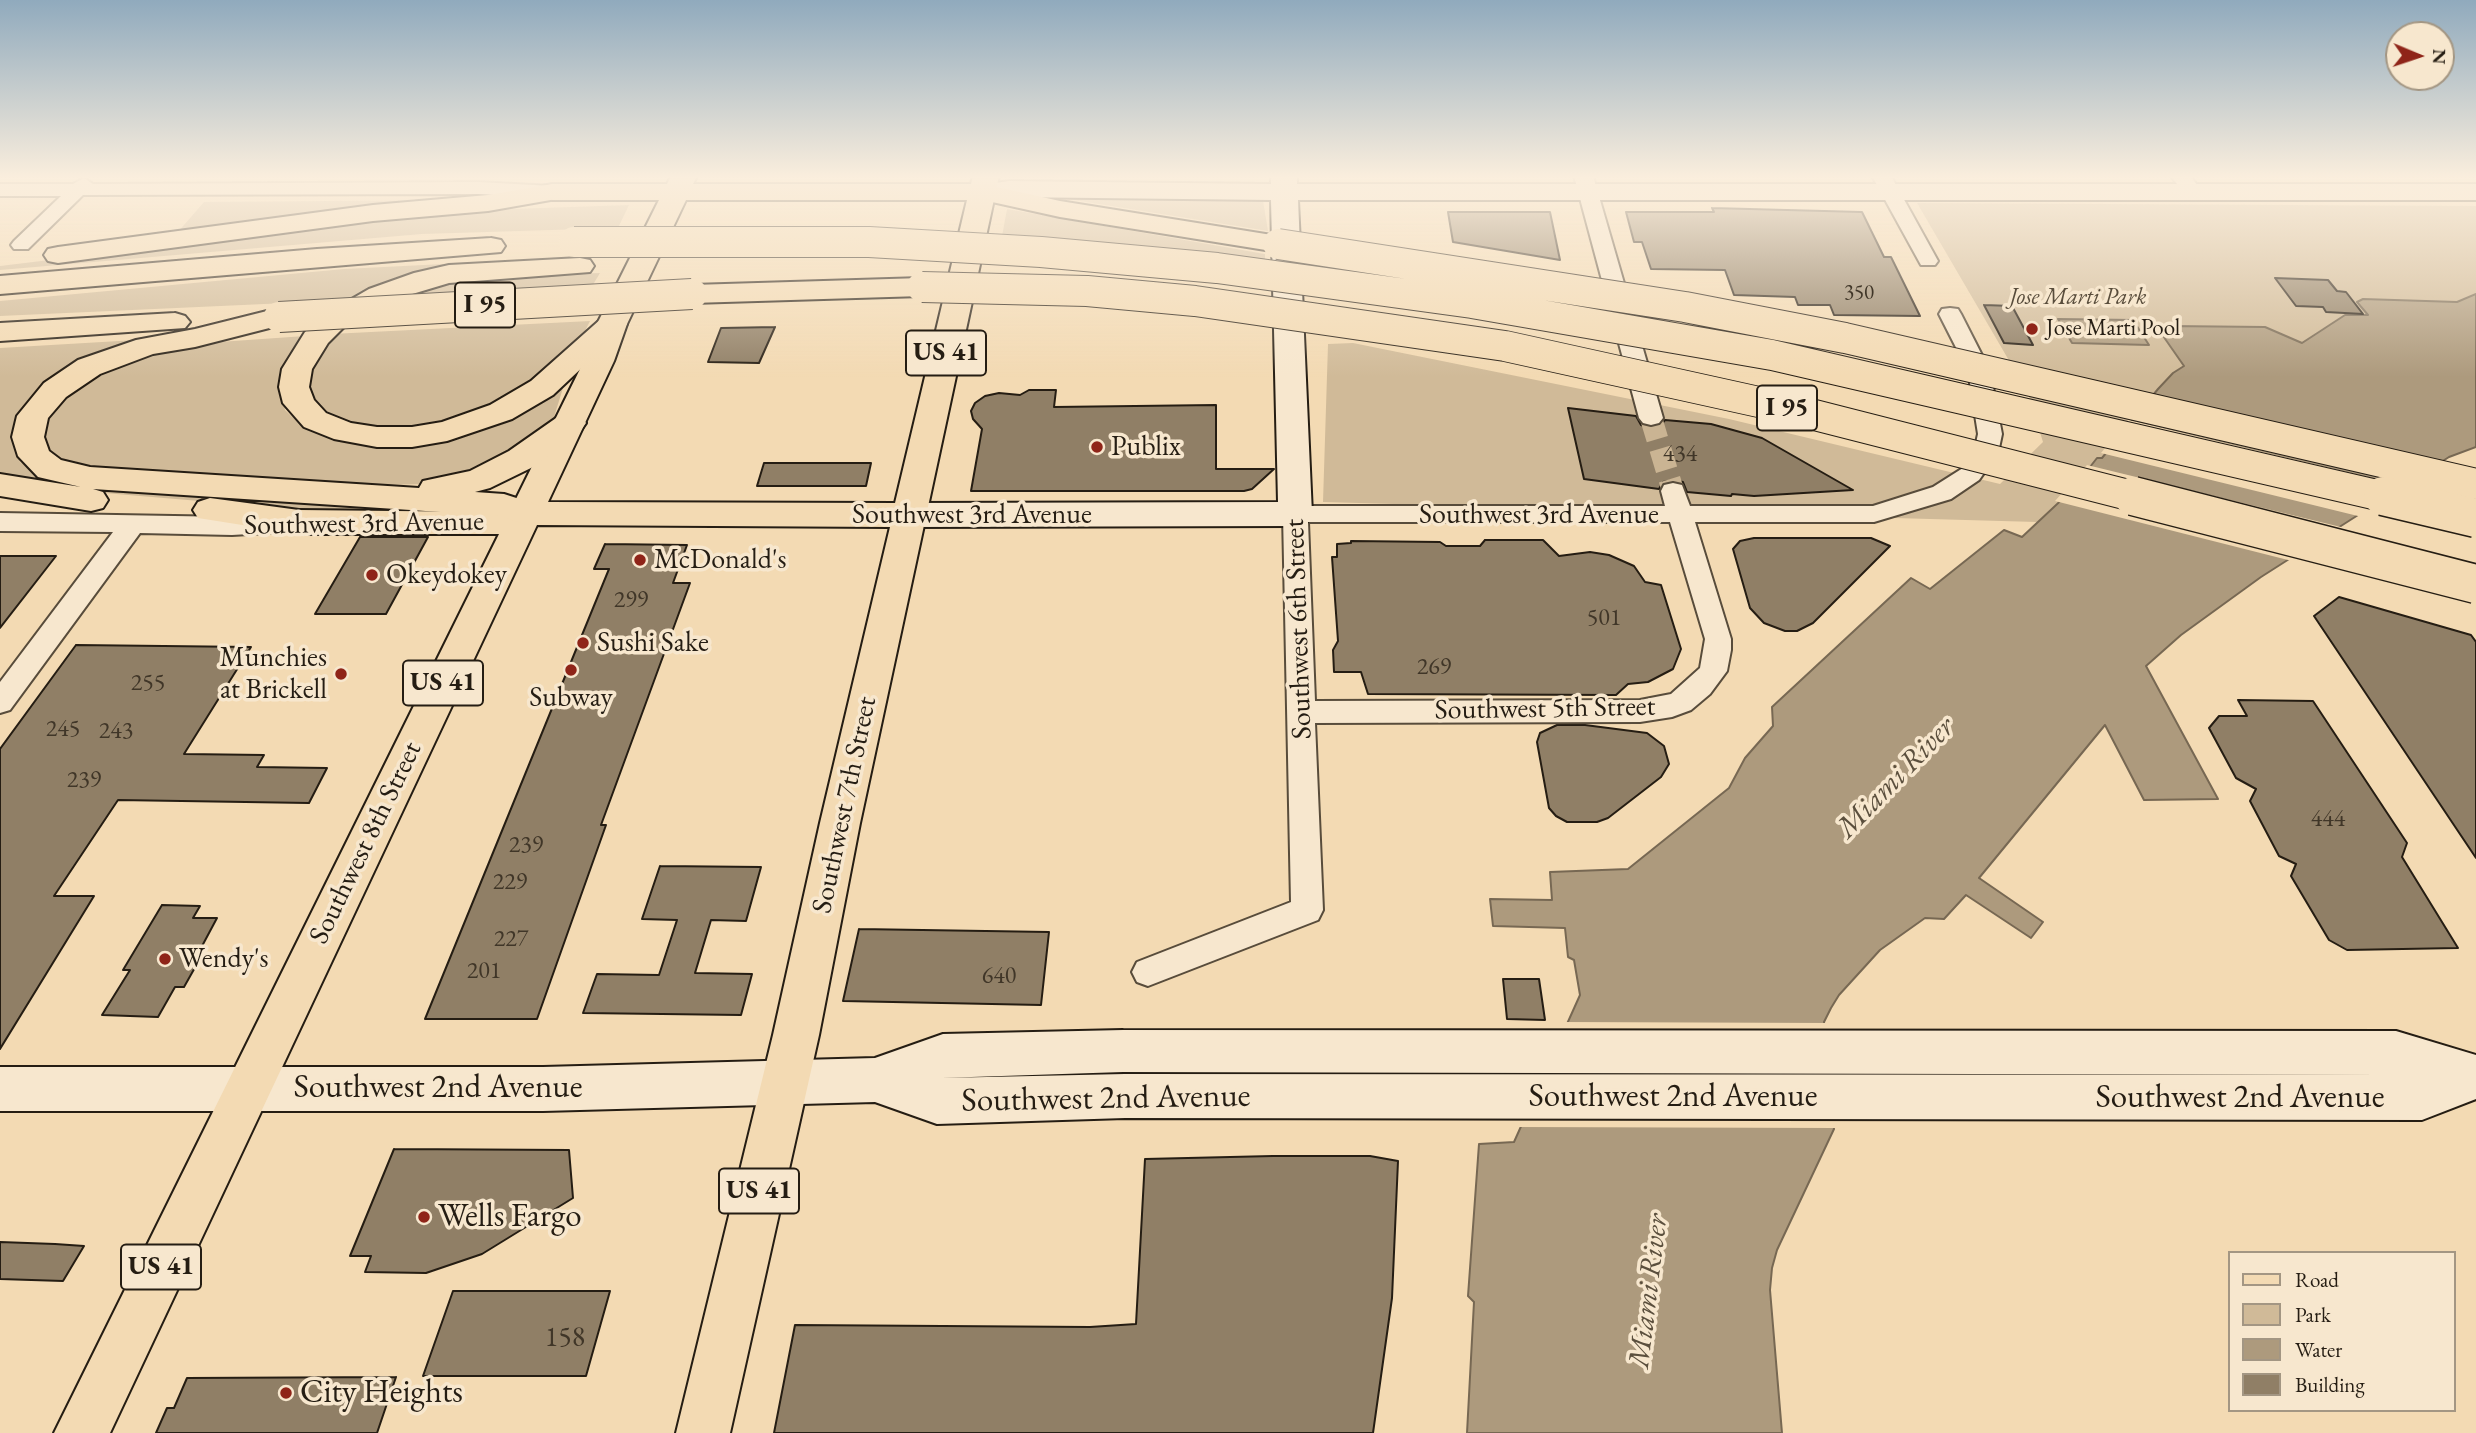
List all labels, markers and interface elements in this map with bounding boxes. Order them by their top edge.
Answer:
north arrow [2385,21,2455,91]
text: N [2427,49,2452,65]
house number: 350 [1844,280,1874,306]
road number: I 95 [455,282,515,328]
park label: Jose Marti Park [2010,284,2146,312]
place label: Jose Marti Pool [2046,315,2180,343]
marker: Jose Marti Pool [2024,321,2040,337]
road number: US 41 [906,330,986,376]
road number: I 95 [1757,386,1817,430]
place label: Publix [1111,430,1181,464]
marker: Publix [1089,439,1105,455]
house number: 434 [1663,440,1697,468]
street label: Southwest 3rd Avenue [852,498,1092,532]
street label: Southwest 3rd Avenue [1419,498,1659,532]
street label: Southwest 3rd Avenue [244,505,484,543]
street label: Southwest 6th Street [1278,518,1320,740]
place label: McDonald's [654,543,787,577]
marker: McDonald's [632,552,648,568]
place label: Okeydokey [386,558,507,592]
marker: Okeydokey [364,567,380,583]
house number: 299 [614,586,648,614]
house number: 501 [1587,604,1621,632]
place label: Sushi Sake [597,626,709,660]
marker: Sushi Sake [575,635,591,651]
place label: Munchies at Brickell [220,641,327,707]
house number: 269 [1417,653,1451,681]
road number: US 41 [403,660,483,706]
marker: Subway [563,662,579,678]
marker: Munchies at Brickell [333,666,349,682]
house number: 255 [131,669,165,697]
place label: Subway [529,681,613,715]
street label: Southwest 5th Street [1434,690,1656,728]
street label: Southwest 7th Street [806,694,884,916]
water label: Miami River [1829,710,1963,846]
house number: 245 [46,715,80,743]
house number: 243 [99,717,133,745]
street label: Southwest 8th Street [303,736,429,950]
house number: 239 [67,766,101,794]
house number: 444 [2311,805,2345,833]
house number: 239 [509,831,543,859]
house number: 229 [493,868,527,896]
house number: 227 [494,925,528,953]
place label: Wendy's [179,942,269,976]
marker: Wendy's [157,951,173,967]
house number: 201 [467,957,501,985]
house number: 640 [982,962,1016,990]
street label: Southwest 2nd Avenue [293,1068,583,1108]
street label: Southwest 2nd Avenue [961,1077,1251,1121]
street label: Southwest 2nd Avenue [1528,1077,1818,1117]
street label: Southwest 2nd Avenue [2095,1078,2385,1118]
road number: US 41 [719,1168,799,1214]
place label: Wells Fargo [438,1197,582,1237]
marker: Wells Fargo [416,1209,432,1225]
water label: Miami River [1622,1212,1676,1370]
road number: US 41 [121,1244,201,1290]
legend [2228,1251,2455,1412]
text: Road [2295,1266,2339,1293]
text: Park [2295,1301,2331,1328]
house number: 158 [545,1321,585,1355]
text: Water [2295,1336,2342,1363]
text: Building [2295,1371,2365,1398]
place label: City Heights [300,1373,463,1413]
marker: City Heights [278,1385,294,1401]

